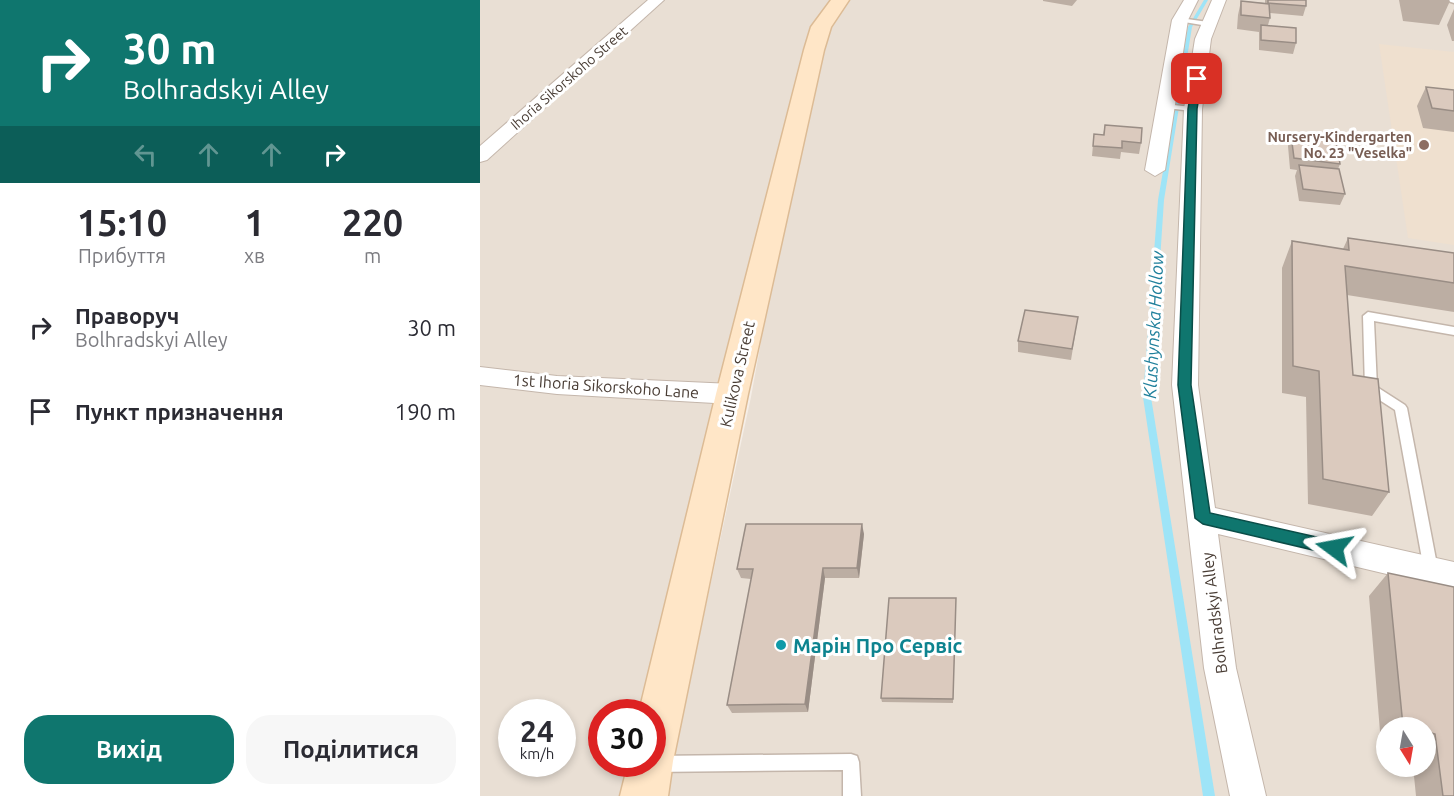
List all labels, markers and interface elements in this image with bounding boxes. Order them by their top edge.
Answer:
street label: Ihoria Sikorskoho Street [507,23,631,133]
icon: right [24,24,102,102]
text: 30 m [123,25,217,72]
pin [1171,53,1222,104]
icon: arrive [1180,62,1213,95]
text: Bolhradskyi Alley [123,74,329,104]
place label: Nursery-Kindergarten No. 23 "Veselka" [1267,129,1412,161]
icon: left [129,138,162,171]
icon: ahead [192,138,225,171]
icon: ahead [255,138,288,171]
icon: right [318,138,351,171]
marker: Nursery-Kindergarten No. 23 "Veselka" [1417,138,1431,152]
text: 15:10 [77,202,167,243]
text: 1 [244,202,265,243]
text: 220 [342,202,403,243]
text: Прибуття [78,244,166,267]
text: хв [244,244,265,267]
text: m [364,244,381,267]
water label: Klushynska Hollow [1139,250,1167,399]
text: Праворуч [75,303,179,328]
icon: right [24,311,57,344]
text: 30 m [407,315,456,340]
street label: Kulikova Street [716,319,758,429]
text: Bolhradskyi Alley [75,328,228,351]
street label: 1st Ihoria Sikorskoho Lane [512,371,700,401]
icon: arrive [24,395,57,428]
text: Пункт призначення [75,399,284,424]
text: 190 m [395,399,456,424]
position arrow [1302,516,1366,580]
street label: Bolhradskyi Alley [1198,551,1230,675]
place label: Марін Про Сервіс [793,634,962,657]
marker: Марін Про Сервіс [774,638,788,652]
speed limit sign: 30 [588,699,666,777]
text: 24 [520,714,554,748]
button: Вихід [24,715,234,784]
button: Поділитися [246,715,456,784]
north arrow [1376,717,1436,777]
map controls [1376,717,1436,777]
text: km/h [520,745,554,762]

